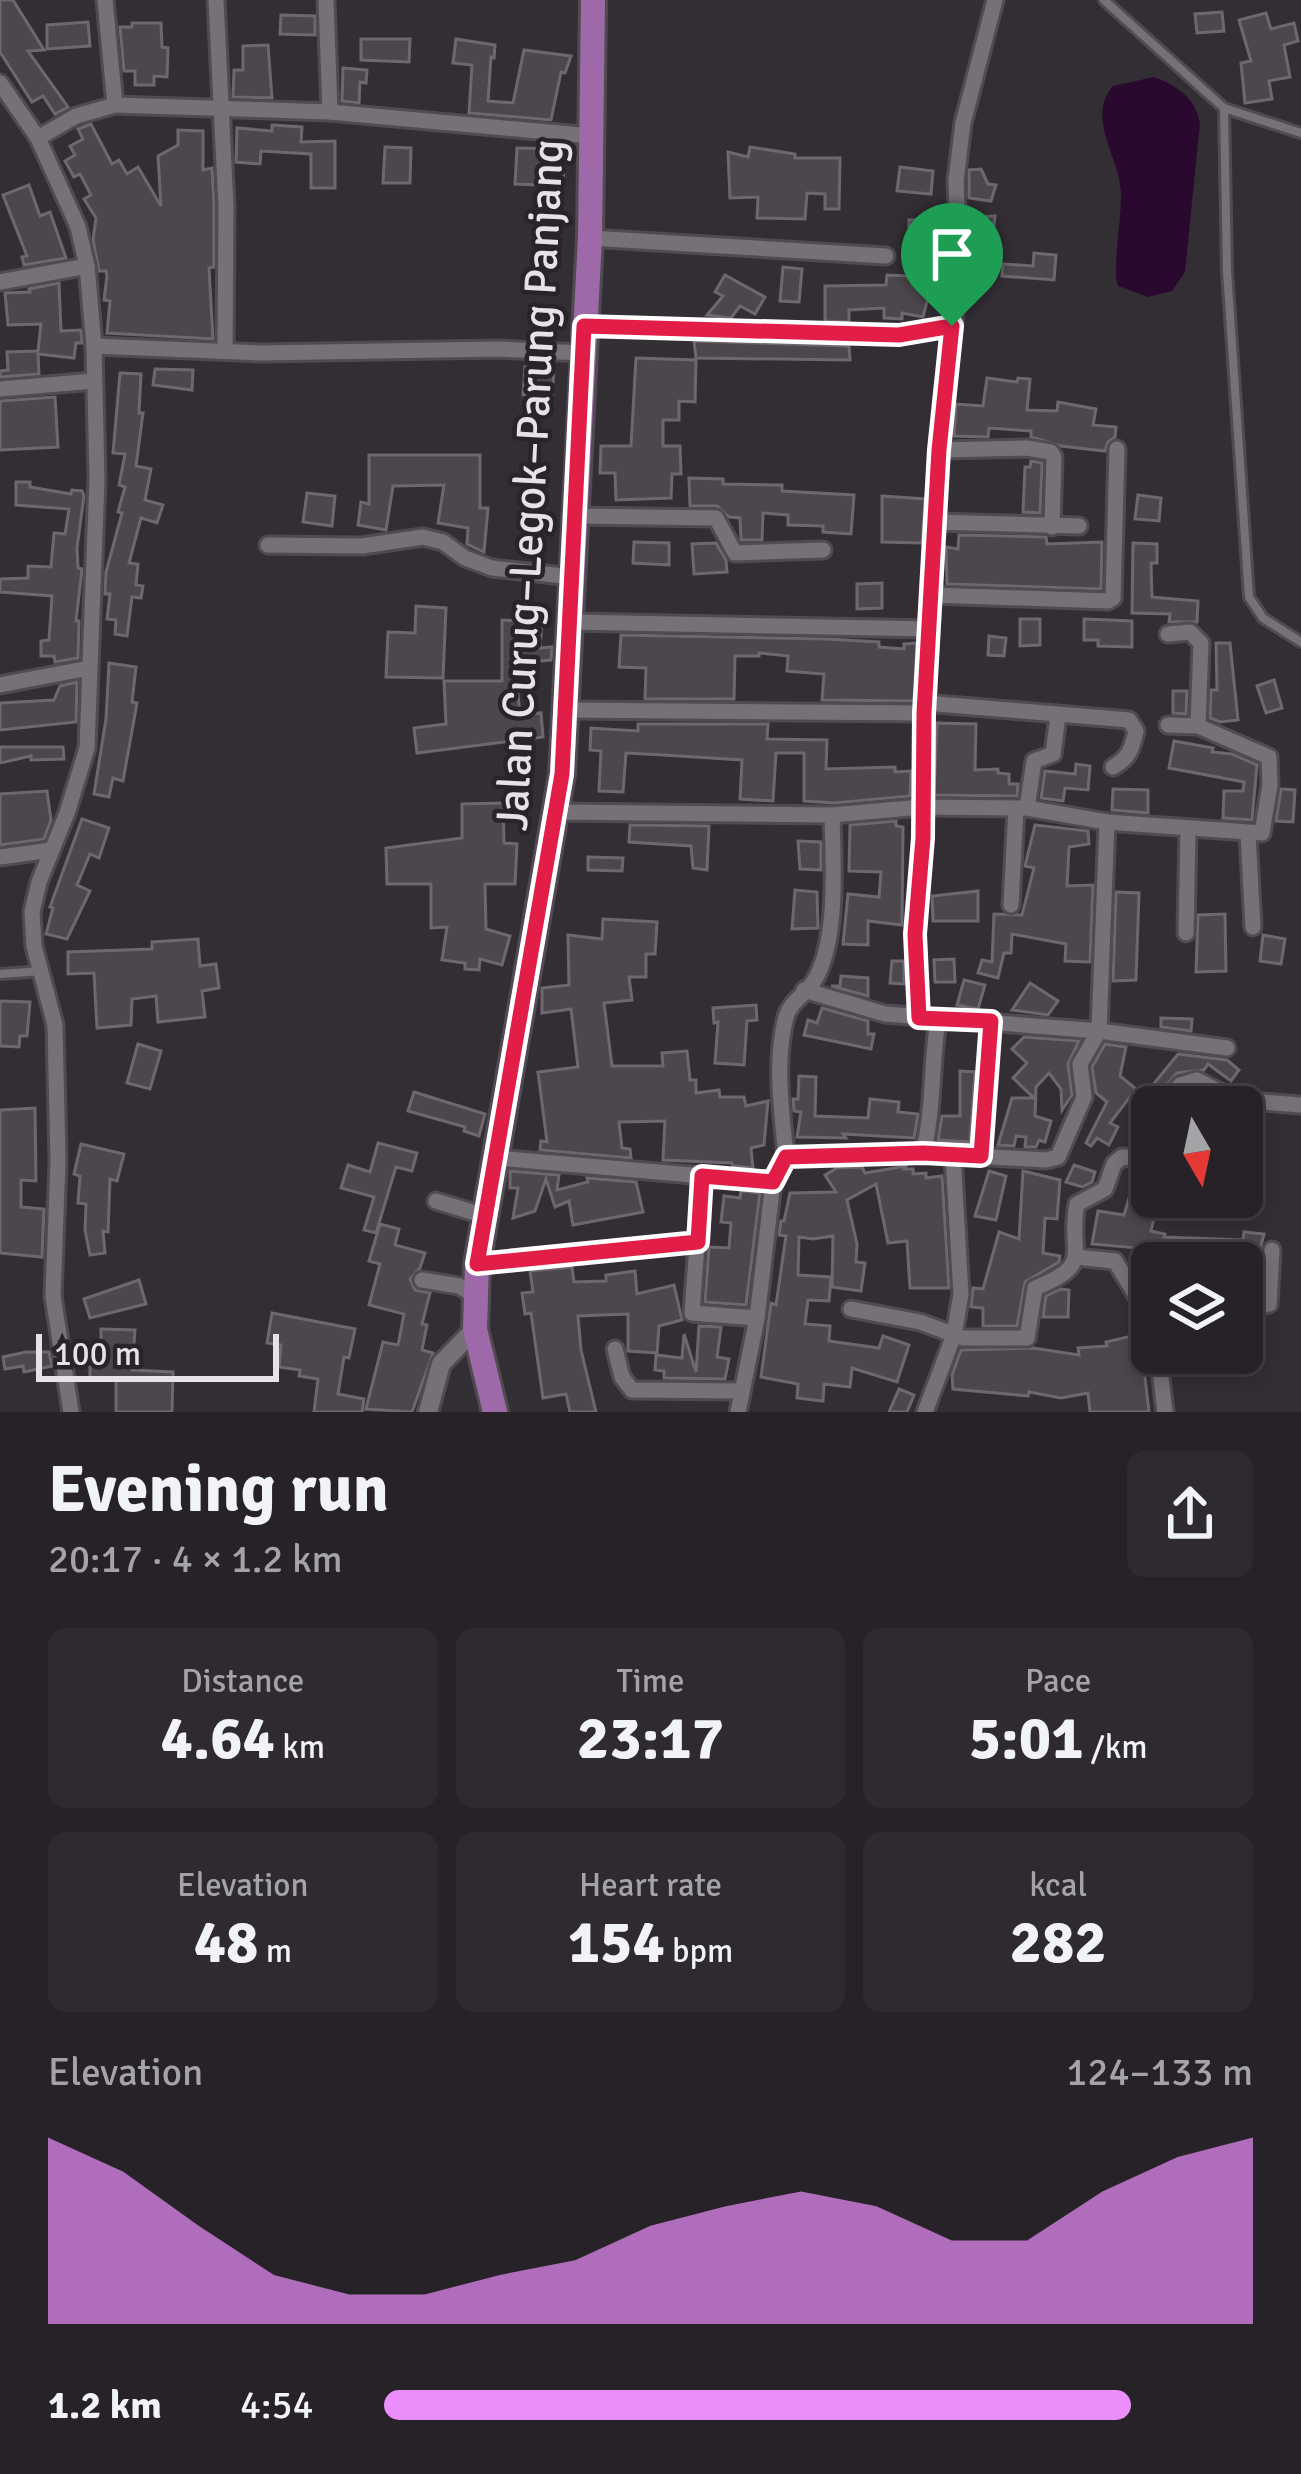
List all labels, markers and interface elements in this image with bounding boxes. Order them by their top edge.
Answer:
street label: Jalan Curug–Legok–Parung Panjang [485,138,576,832]
pin [901,203,1003,326]
icon: arrive [919,221,985,287]
north arrow [1131,1086,1263,1218]
map controls [1131,1086,1263,1374]
button: layers [1131,1242,1263,1374]
scale bar [36,1328,279,1381]
text: 100 m [54,1334,141,1375]
text: Evening run [48,1449,389,1530]
button: share [1127,1451,1253,1577]
text: 20:17 · 4 × 1.2 km [48,1535,343,1583]
text: Distance [181,1661,304,1702]
text: Time [616,1661,684,1702]
text: Pace [1025,1661,1091,1702]
text: 4.64 [161,1702,275,1776]
text: 23:17 [577,1702,724,1776]
text: 5:01 [969,1702,1084,1776]
text: km [275,1727,325,1768]
text: /km [1084,1727,1148,1768]
text: Elevation [177,1865,309,1906]
text: Heart rate [579,1865,722,1906]
text: kcal [1029,1865,1087,1906]
text: 48 [194,1906,258,1980]
text: 154 [568,1906,665,1980]
text: 282 [1010,1906,1107,1980]
text: m [258,1931,292,1972]
text: bpm [665,1931,733,1972]
text: Elevation [48,2048,203,2096]
text: 124–133 m [1066,2048,1253,2096]
text: 1.2 km [48,2381,162,2429]
text: 4:54 [240,2381,314,2429]

